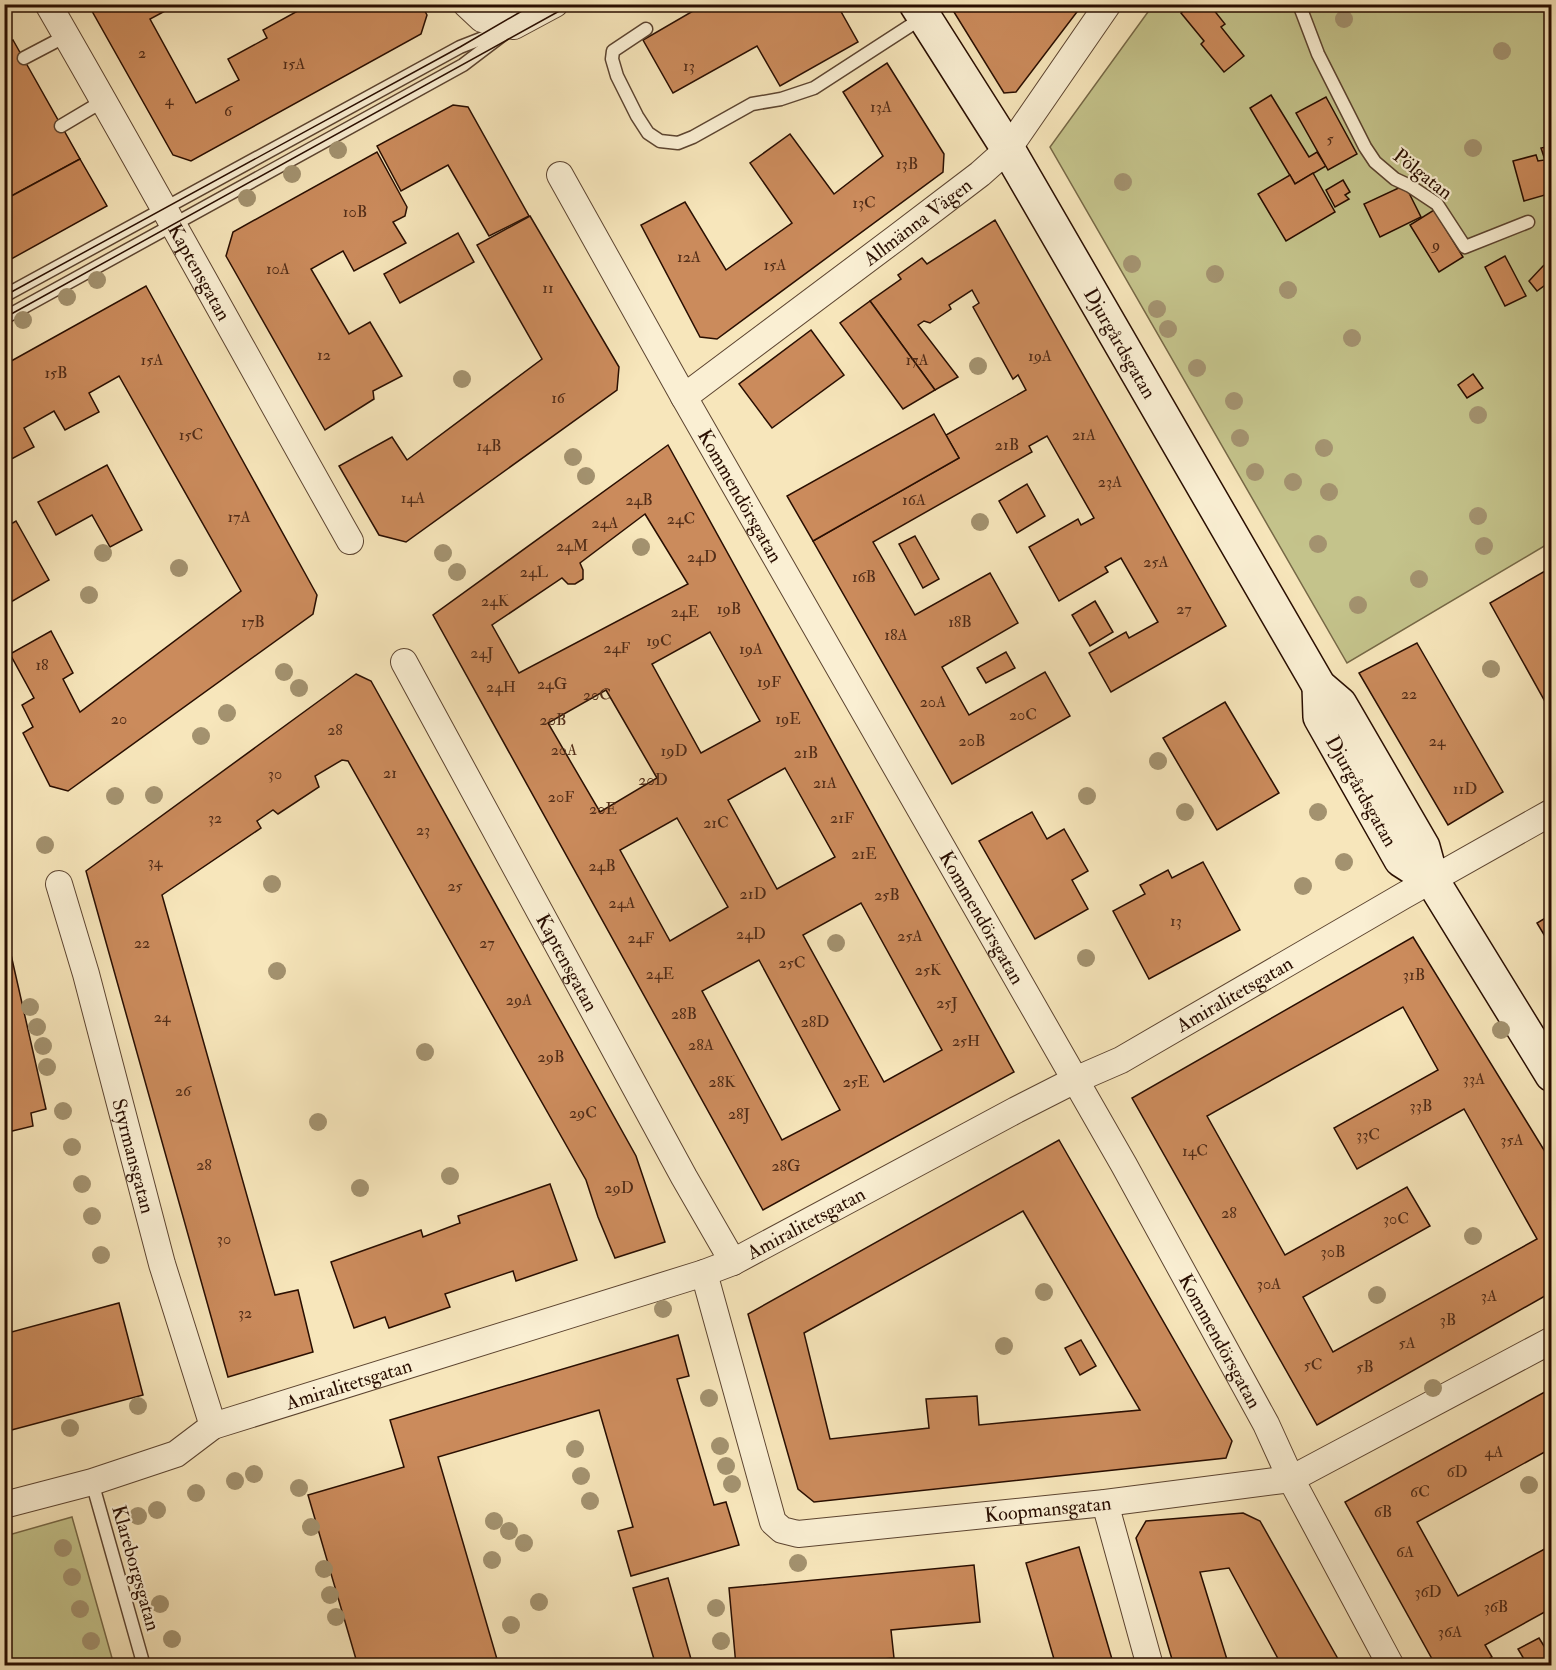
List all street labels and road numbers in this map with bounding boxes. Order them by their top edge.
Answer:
street label: Pölgatan [1388,143,1458,205]
street label: Allmänna Vägen [857,172,977,271]
street label: Kaptensgatan [163,219,237,325]
street label: Djurgårdsgatan [1079,283,1162,403]
street label: Kommendörsgatan [692,424,789,567]
street label: Djurgårdsgatan [1320,731,1403,851]
street label: Kommendörsgatan [934,846,1030,989]
street label: Kaptensgatan [531,909,604,1016]
street label: Amiralitetsgatan [1171,950,1297,1038]
street label: Styrmansgatan [107,1096,161,1216]
street label: Amiralitetsgatan [741,1181,870,1265]
street label: Kommendörsgatan [1173,1269,1267,1413]
street label: Amiralitetsgatan [282,1352,415,1415]
street label: Koopmansgatan [983,1490,1113,1528]
street label: Klareborgsgatan [106,1502,166,1634]

